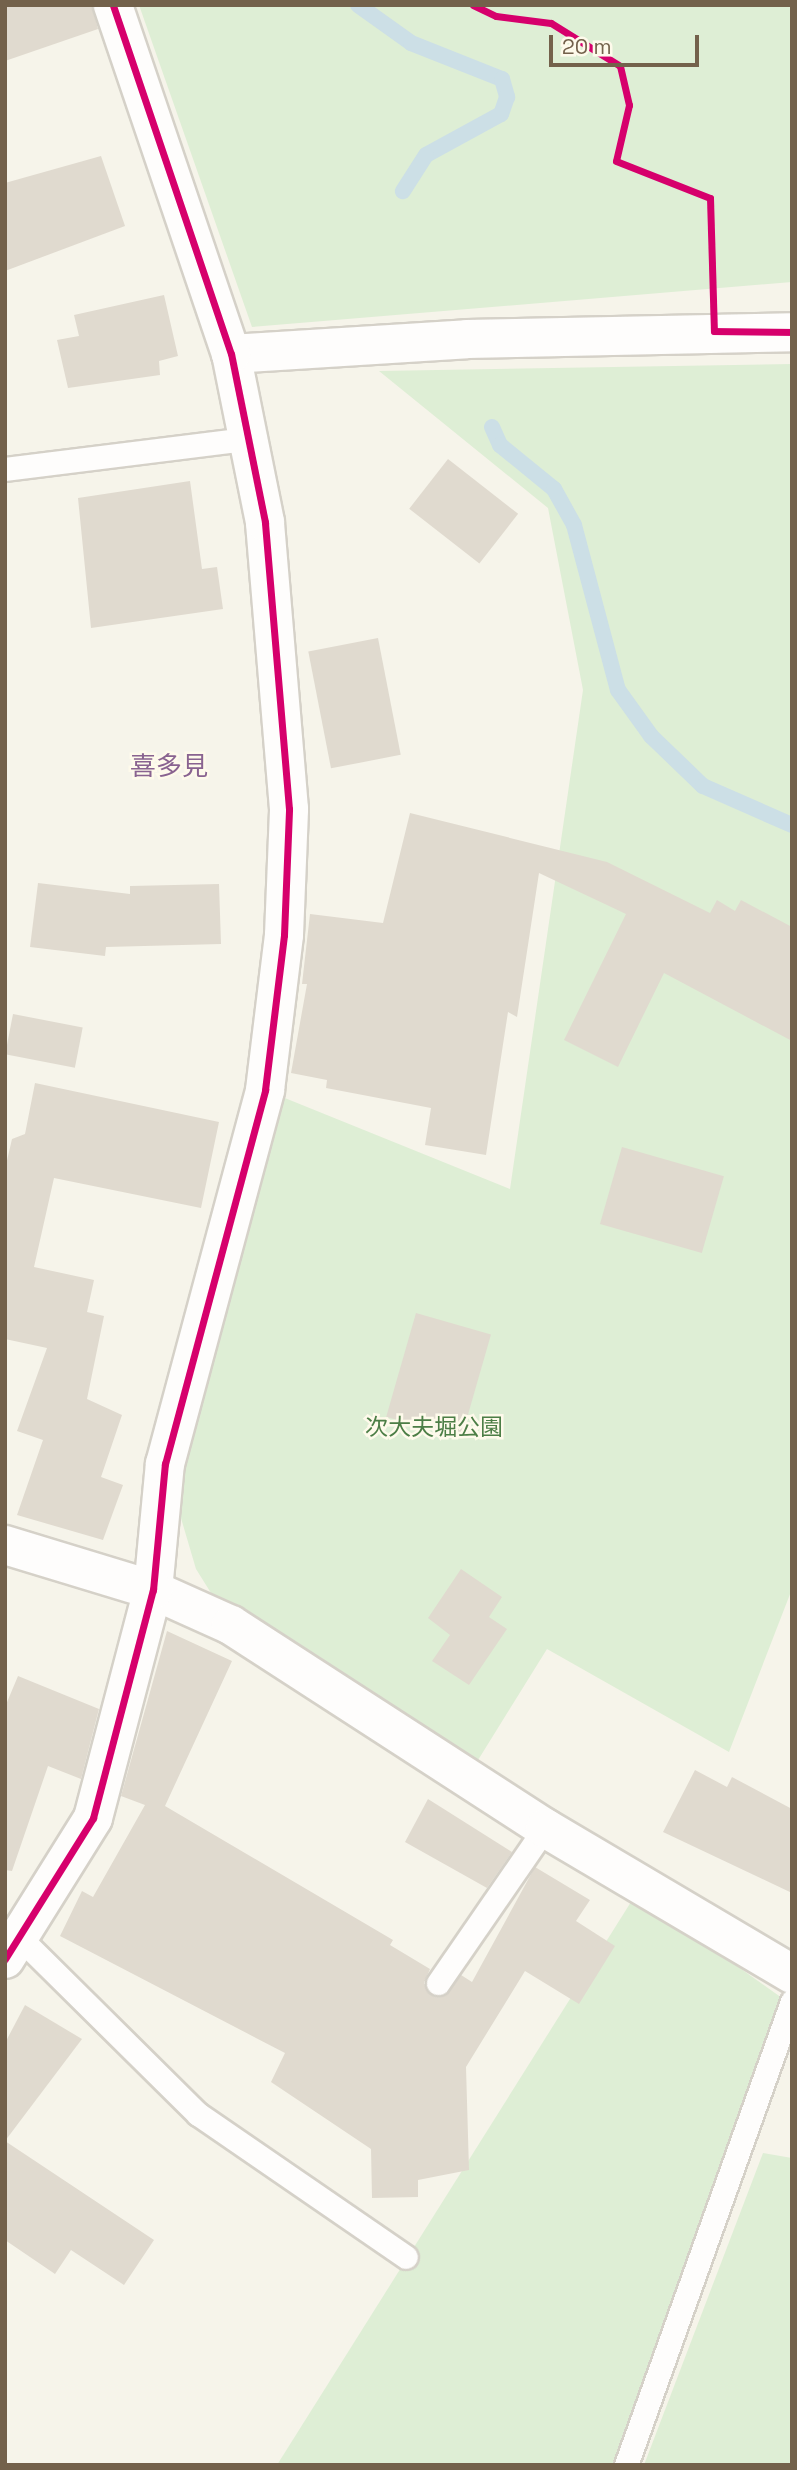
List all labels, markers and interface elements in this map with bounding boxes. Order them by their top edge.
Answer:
scale bar [552,21,702,65]
text: 20 m [562,33,612,60]
district label: 喜多見 [130,751,208,783]
park label: 次大夫堀公園 [365,1413,503,1441]

